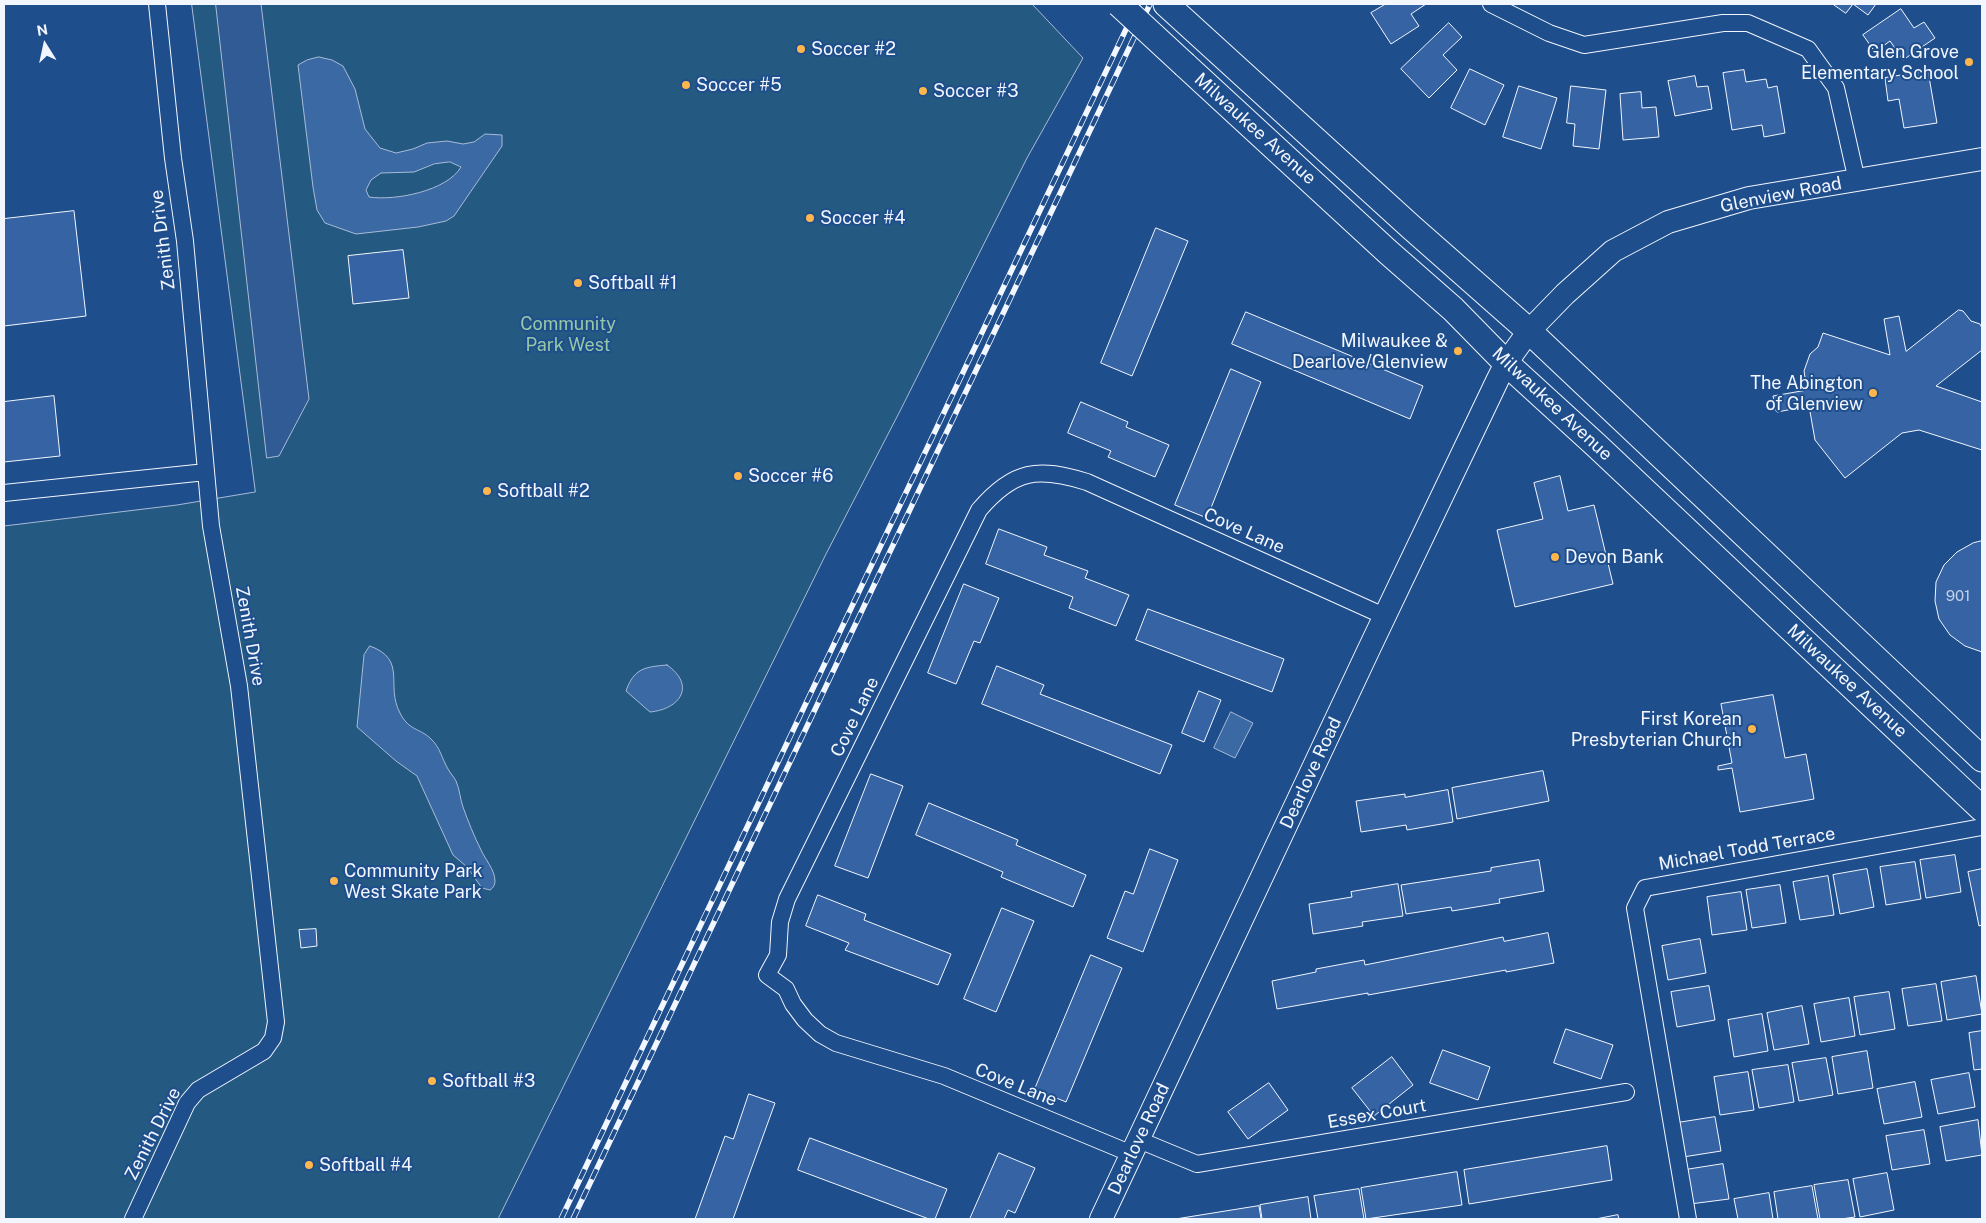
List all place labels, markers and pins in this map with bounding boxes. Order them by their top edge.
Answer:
place label: Soccer #2 [811,38,896,60]
place label: Glen Grove Elementary School [1801,41,1959,84]
marker: Soccer #2 [795,43,807,55]
marker: Glen Grove Elementary School [1963,56,1975,68]
place label: Soccer #5 [696,74,782,96]
marker: Soccer #5 [680,79,692,91]
place label: Soccer #3 [933,80,1018,102]
marker: Soccer #3 [917,85,929,97]
place label: Soccer #4 [820,207,905,229]
marker: Soccer #4 [804,212,816,224]
place label: Softball #1 [588,272,677,294]
marker: Softball #1 [572,277,584,289]
place label: Milwaukee & Dearlove/Glenview [1292,330,1448,372]
marker: Milwaukee & Dearlove/Glenview [1452,345,1464,357]
place label: The Abington of Glenview [1750,372,1863,414]
marker: The Abington of Glenview [1867,387,1879,399]
place label: Soccer #6 [748,465,833,487]
marker: Soccer #6 [732,470,744,482]
place label: Softball #2 [497,480,590,502]
marker: Softball #2 [481,485,493,497]
place label: Devon Bank [1565,546,1664,568]
marker: Devon Bank [1549,551,1561,563]
place label: First Korean Presbyterian Church [1571,708,1742,751]
marker: First Korean Presbyterian Church [1746,723,1758,735]
place label: Community Park West Skate Park [344,860,482,902]
marker: Community Park West Skate Park [328,875,340,887]
place label: Softball #3 [442,1070,535,1092]
marker: Softball #3 [426,1075,438,1087]
place label: Softball #4 [319,1154,412,1176]
marker: Softball #4 [303,1159,315,1171]

